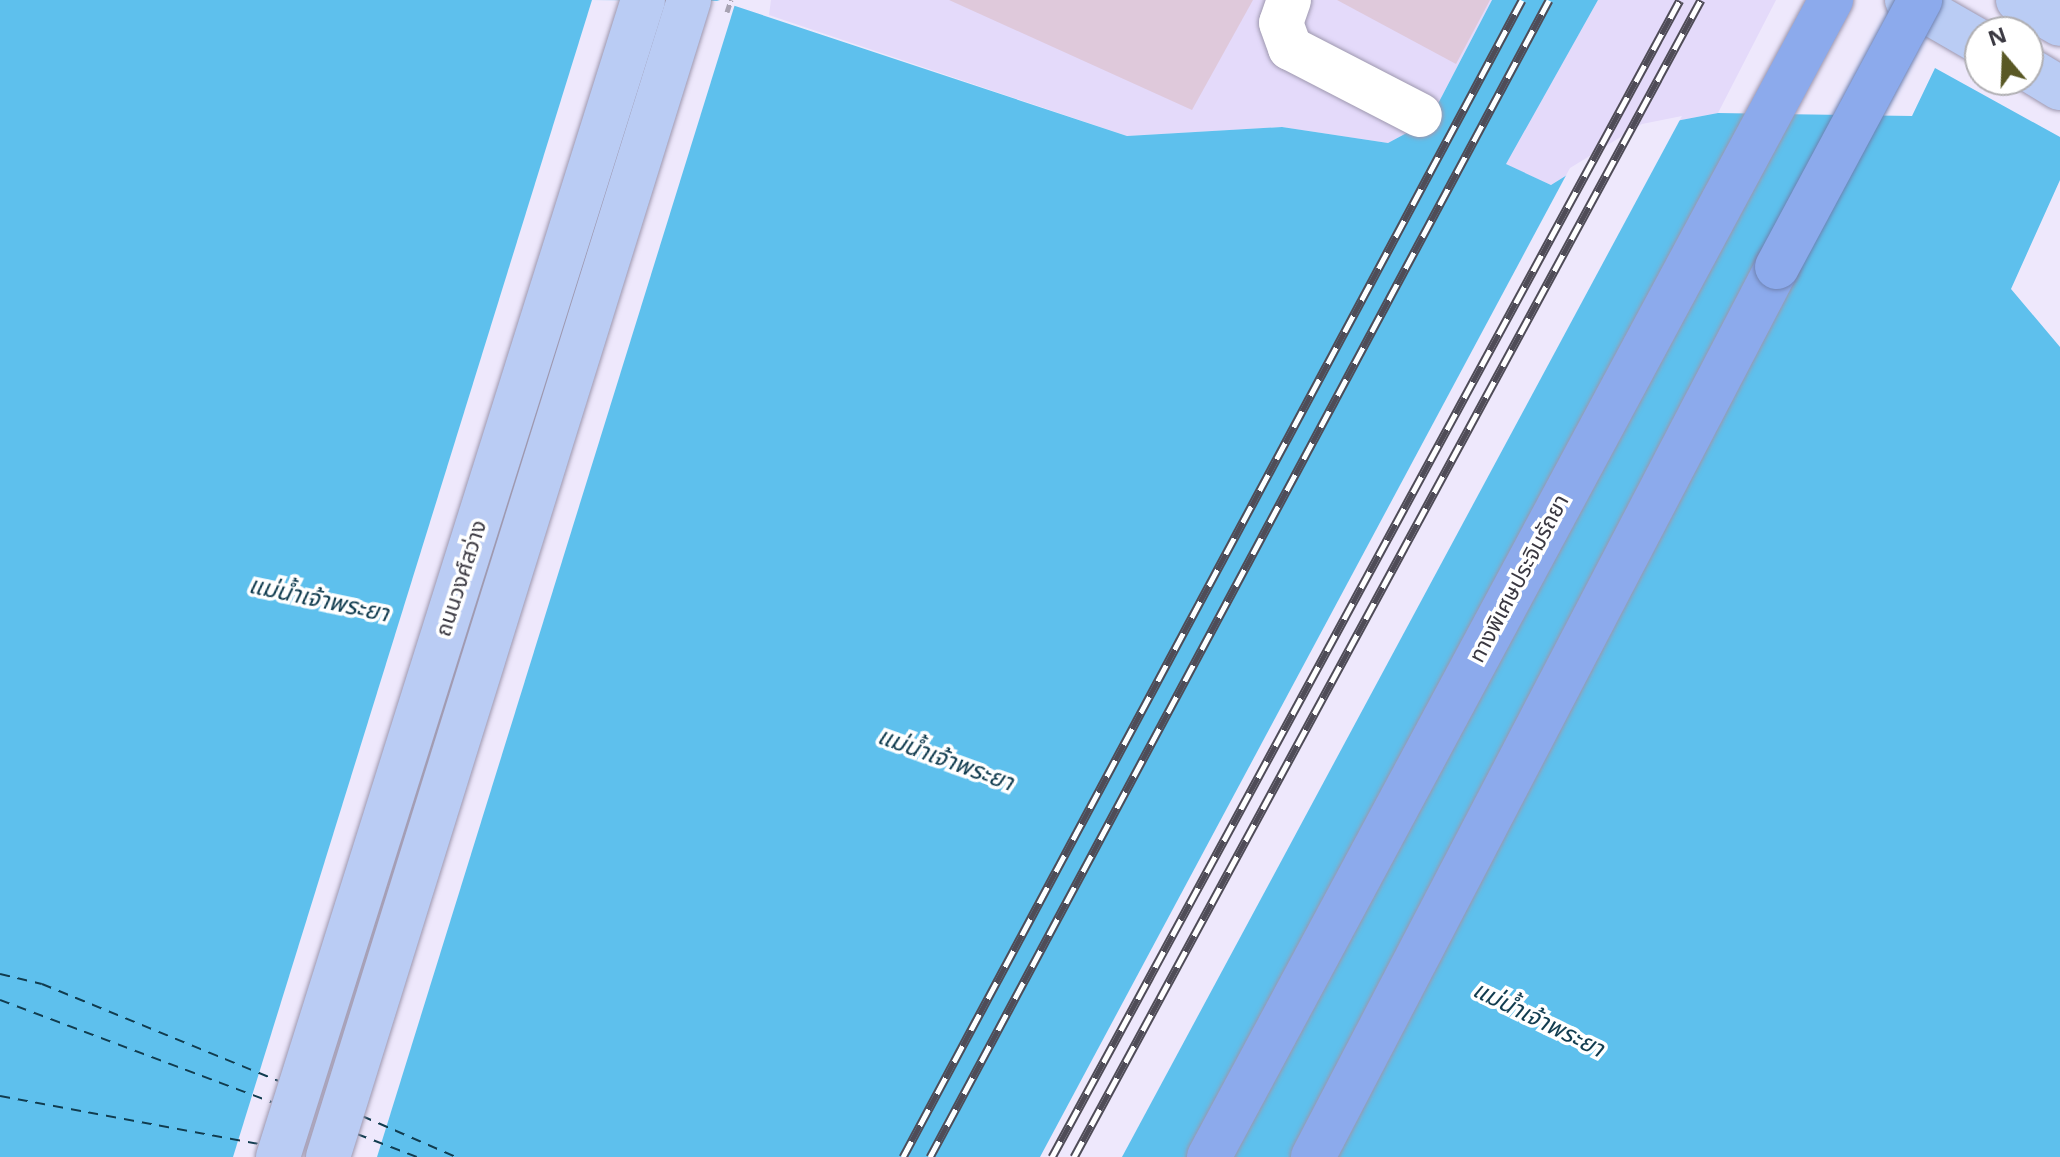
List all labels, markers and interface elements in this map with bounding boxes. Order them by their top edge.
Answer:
north arrow [1964,16,2044,96]
text: N [1983,18,2010,52]
street label: ทางพิเศษประจิมรัถยา [1463,490,1573,666]
street label: ถนนวงศ์สว่าง [429,516,491,640]
water label: แม่น้ำเจ้าพระยา [246,569,392,627]
water label: แม่น้ำเจ้าพระยา [874,720,1018,796]
water label: แม่น้ำเจ้าพระยา [1469,974,1609,1062]

